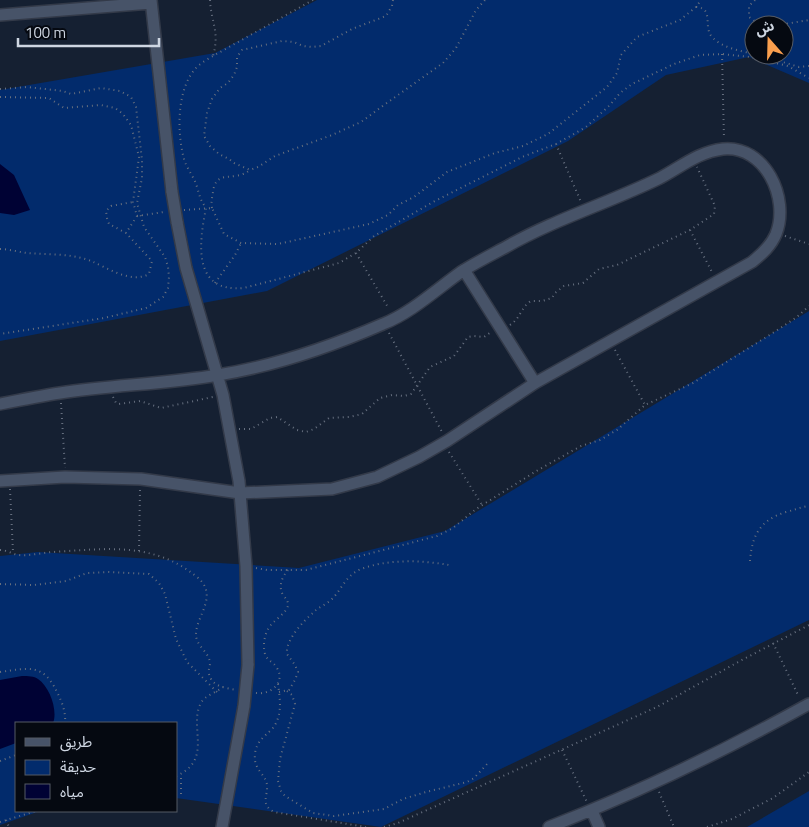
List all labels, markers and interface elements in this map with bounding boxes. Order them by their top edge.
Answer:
text: ش [752,14,777,40]
scale bar [18,15,159,47]
north arrow [744,15,794,65]
text: 100 m [25,21,66,44]
legend [15,722,178,812]
text: طريق [60,730,92,753]
text: حديقة [60,755,96,778]
text: مياه [60,780,84,803]

